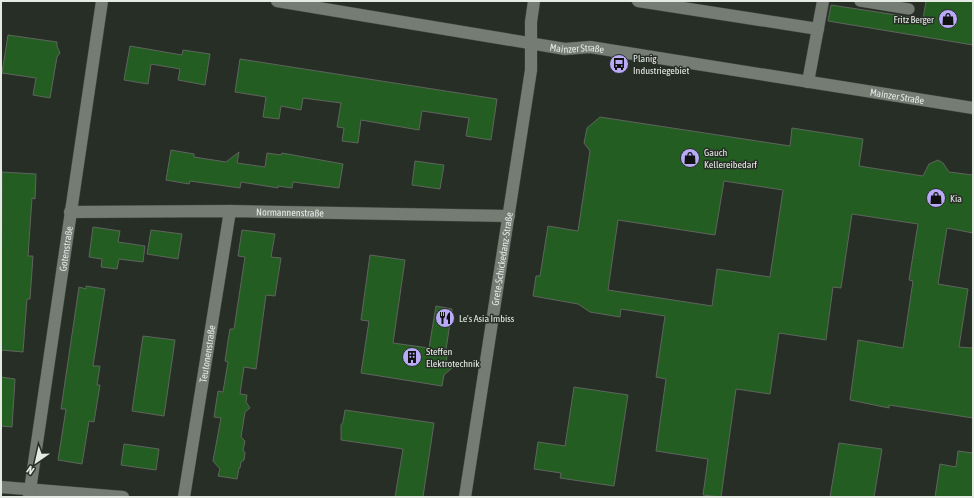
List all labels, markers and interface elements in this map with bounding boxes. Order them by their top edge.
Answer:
shop icon: Fritz Berger [937,8,959,30]
place label: Fritz Berger [894,14,935,25]
street label: Mainzer Straße [549,42,605,55]
bus stop icon: Planig Industriegebiet [608,53,630,75]
place label: Planig Industriegebiet [633,53,689,76]
street label: Mainzer Straße [869,87,925,106]
shop icon: Gauch Kellereibedarf [679,147,701,169]
place label: Gauch Kellereibedarf [704,147,757,170]
shop icon: Kia [925,187,947,209]
place label: Kia [950,193,962,204]
street label: Normannenstraße [256,206,324,219]
street label: Grete-Schickedanz-Straße [490,211,515,306]
street label: Gotenstraße [57,225,75,272]
restaurant icon: Le's Asia Imbiss [434,307,456,329]
place label: Le's Asia Imbiss [459,313,515,324]
street label: Teutonenstraße [197,324,218,383]
building icon: Steffen Elektrotechnik [401,346,423,368]
place label: Steffen Elektrotechnik [426,346,480,369]
north arrow [16,442,56,482]
text: N [24,463,36,477]

